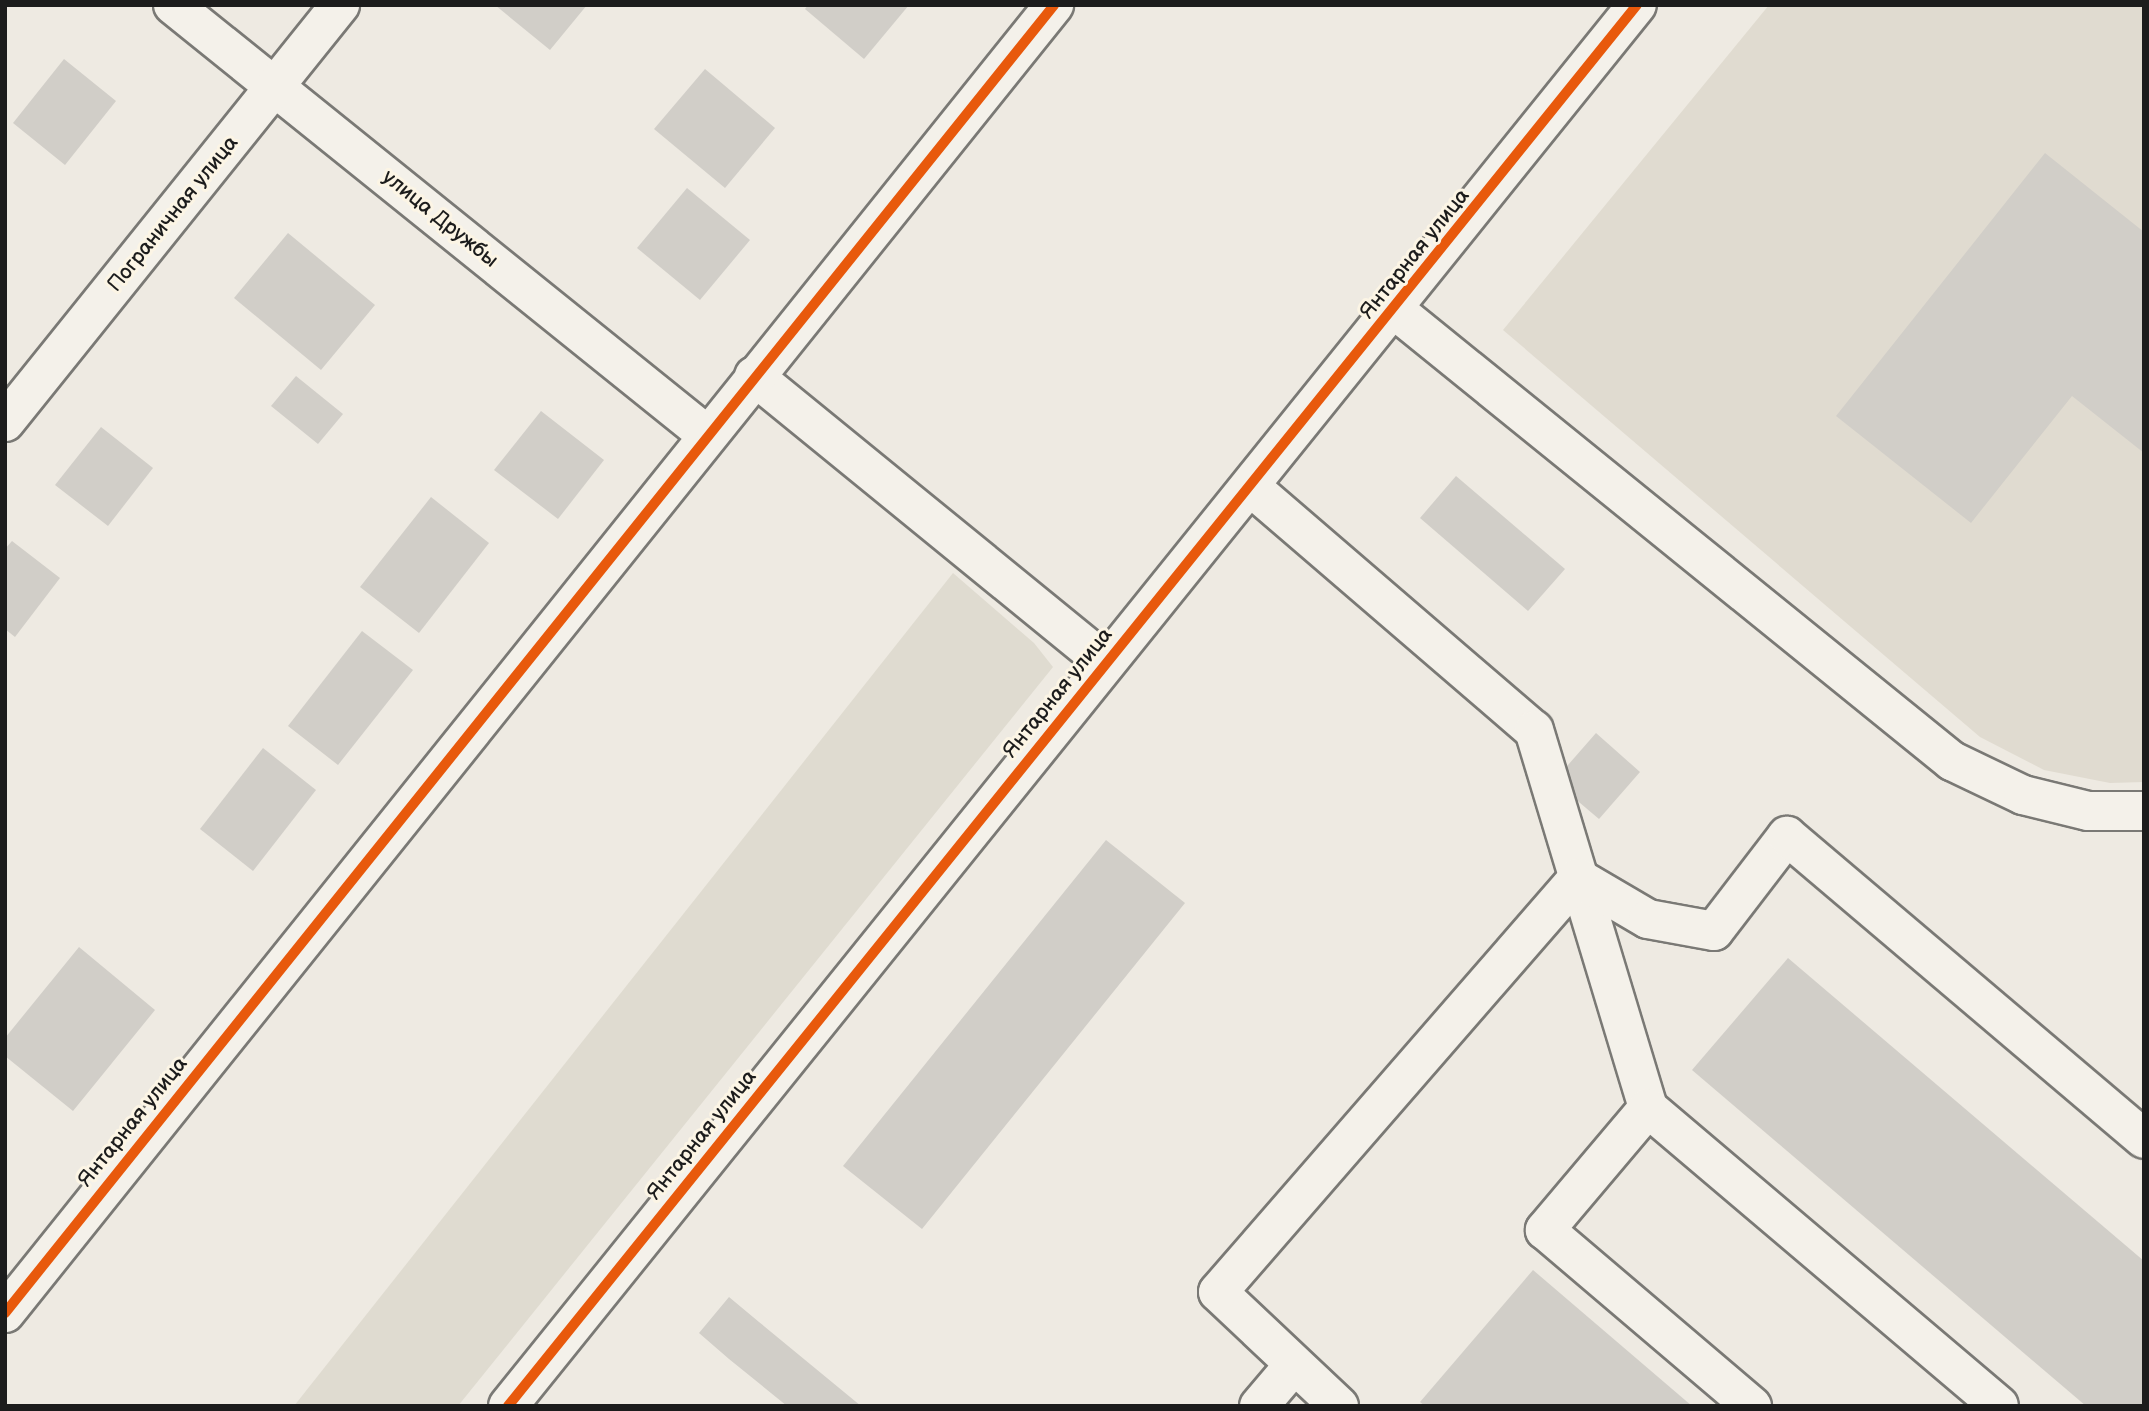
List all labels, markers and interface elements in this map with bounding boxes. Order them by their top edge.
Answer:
street label: Пограничная улица [102,131,244,297]
street label: улица Дружбы [377,165,503,273]
street label: Янтарная улица [1355,184,1475,324]
street label: Янтарная улица [998,623,1118,763]
street label: Янтарная улица [73,1052,193,1192]
street label: Янтарная улица [642,1065,762,1205]

